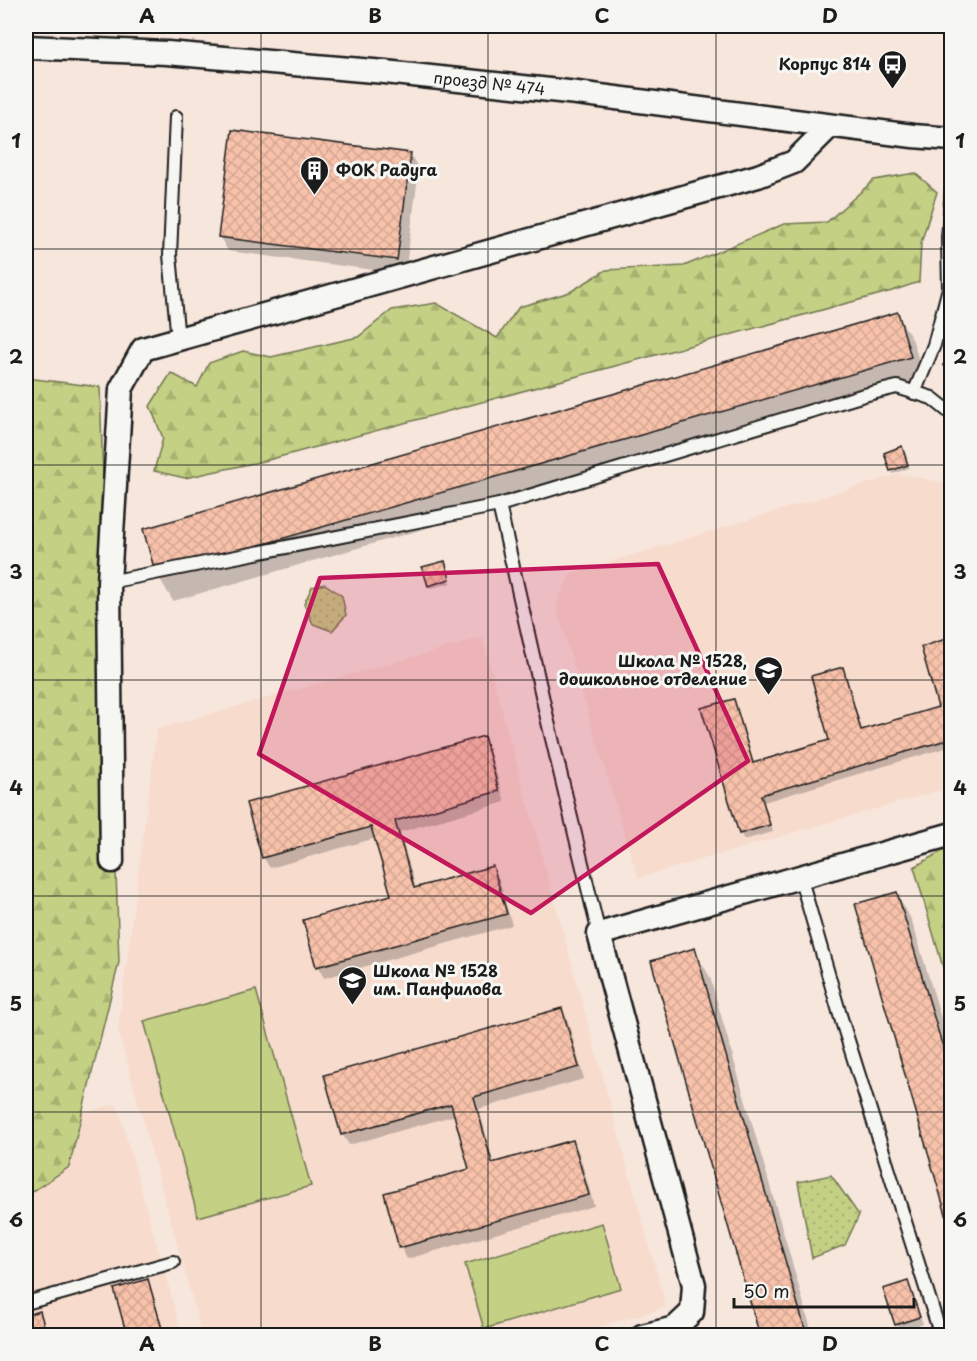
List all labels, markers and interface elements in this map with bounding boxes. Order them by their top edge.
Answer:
text: A [139,0,155,30]
text: B [368,0,382,30]
text: C [594,0,610,30]
text: D [822,0,838,30]
bus stop icon: Корпус 814 [876,48,908,90]
place label: Корпус 814 [779,51,871,75]
street label: проезд № 474 [432,64,547,100]
text: 1 [11,125,21,155]
text: 1 [955,125,965,155]
building icon: ФОК Радуга [299,154,331,196]
place label: ФОК Радуга [336,157,437,181]
text: 2 [9,341,23,371]
text: 2 [953,341,967,371]
text: 3 [9,556,23,586]
text: 3 [953,556,967,586]
place label: Школа № 1528, дошкольное отделение [559,648,747,690]
school or university icon: Школа № 1528, дошкольное отделение [752,654,784,696]
text: 4 [9,772,23,802]
text: 4 [953,772,967,802]
place label: Школа № 1528 им. Панфилова [373,958,502,1000]
school or university icon: Школа № 1528 им. Панфилова [336,964,368,1006]
text: 5 [10,988,22,1018]
text: 5 [954,988,966,1018]
text: 6 [9,1204,23,1234]
text: 6 [953,1204,967,1234]
scale bar [734,1271,914,1309]
text: 50 m [743,1277,790,1304]
text: A [139,1328,155,1358]
text: B [368,1328,382,1358]
text: C [594,1328,610,1358]
text: D [822,1328,838,1358]

